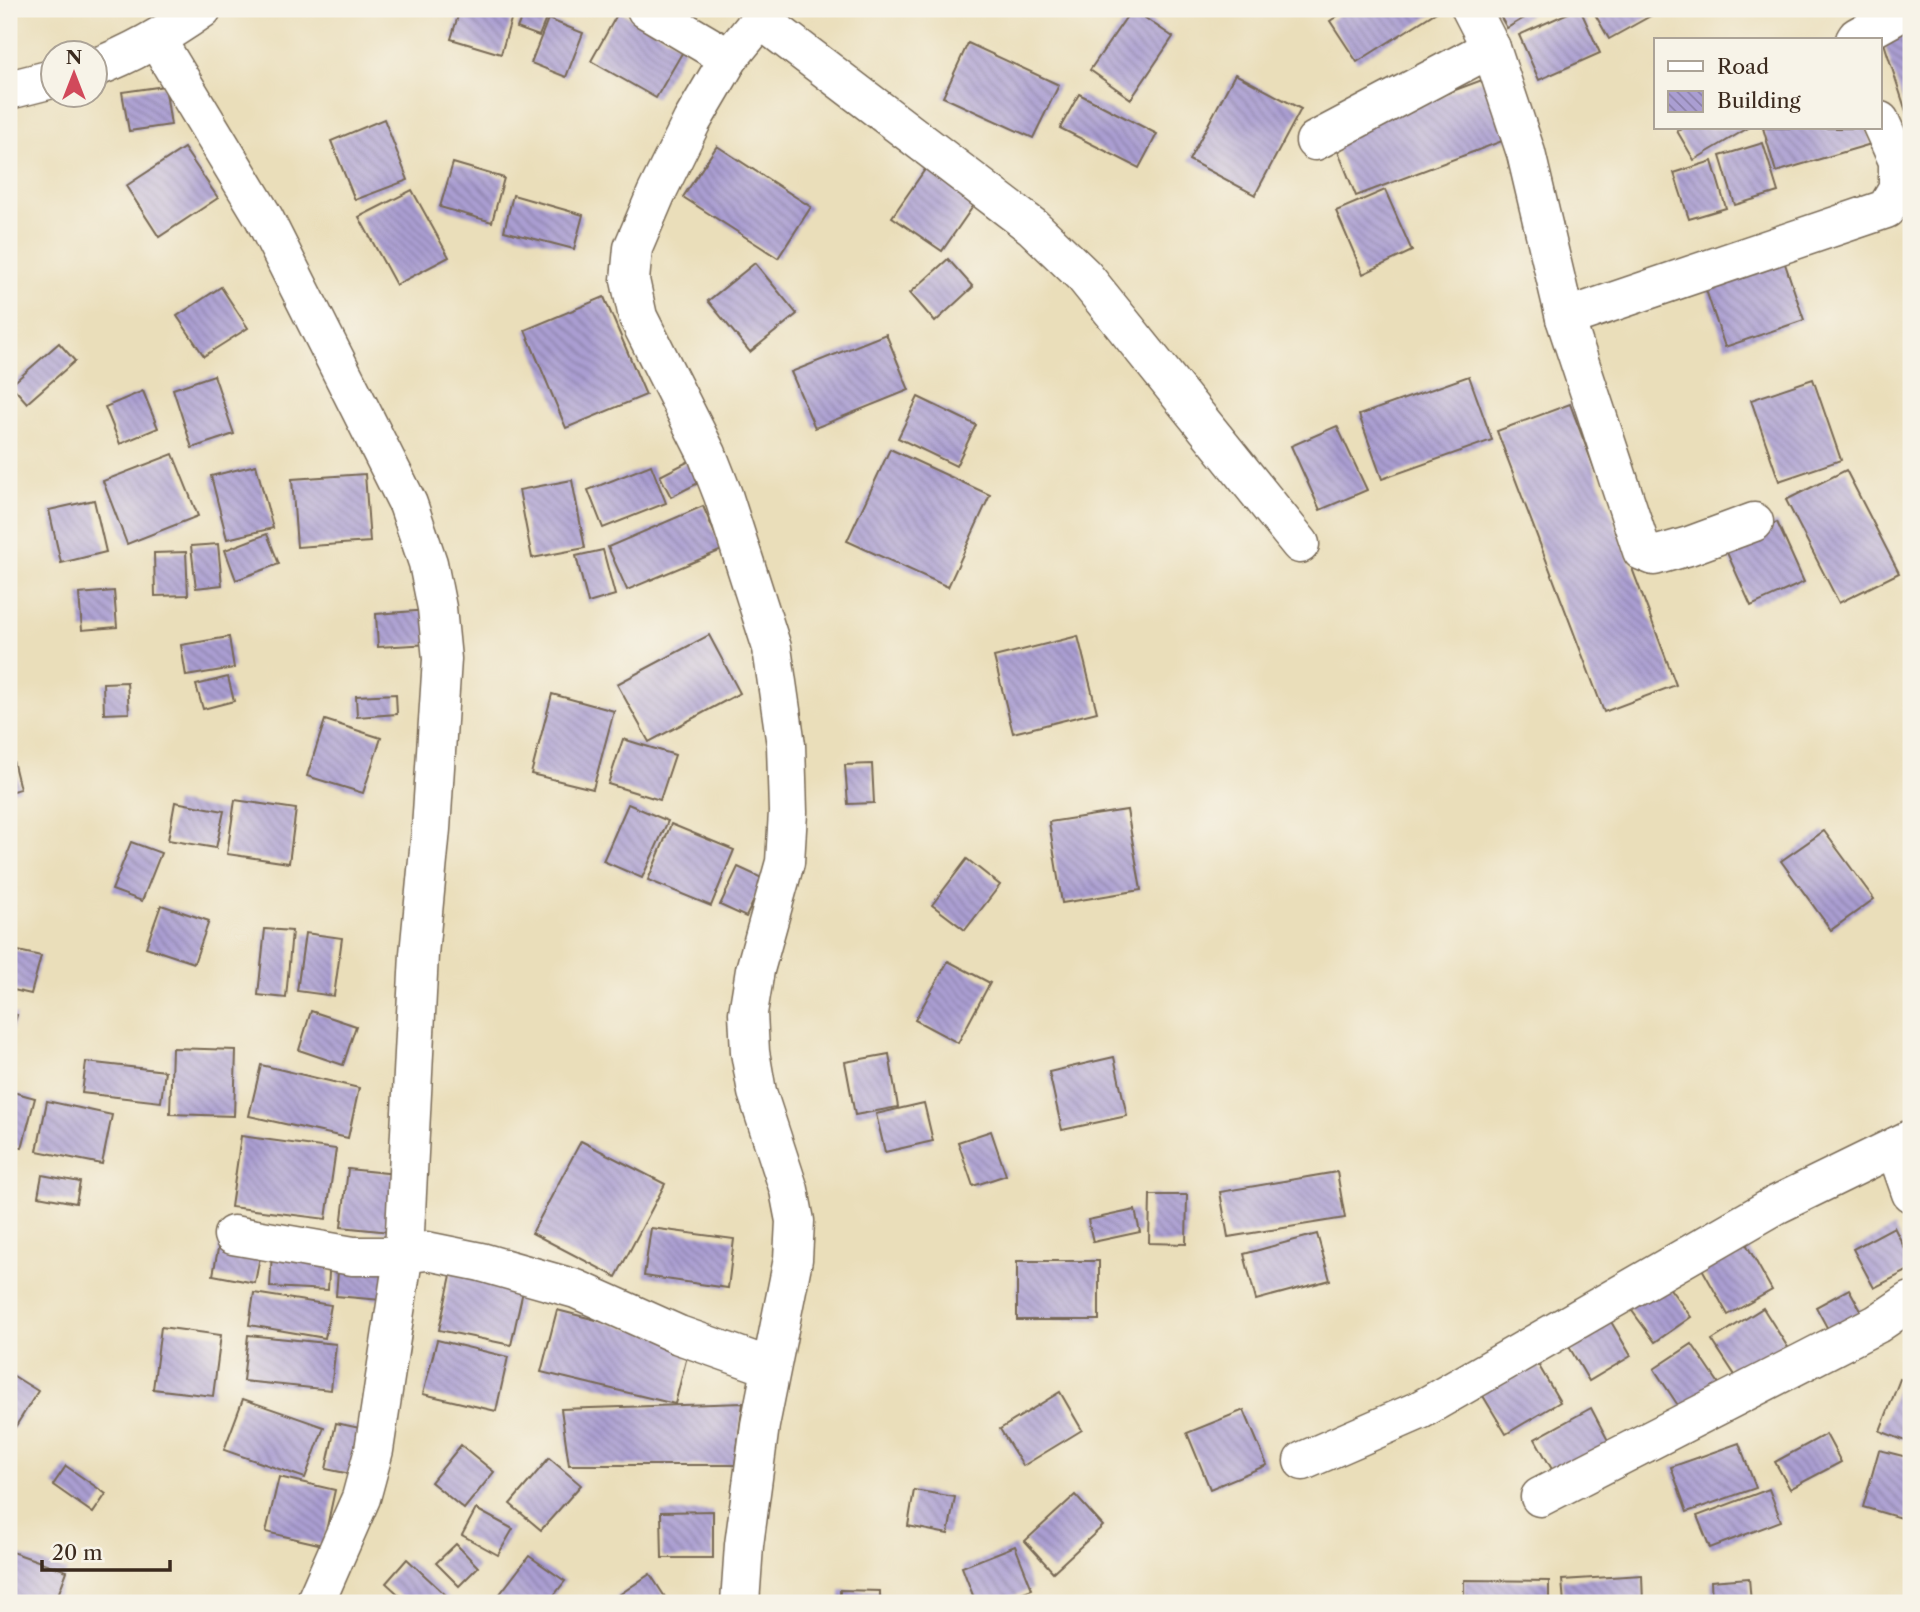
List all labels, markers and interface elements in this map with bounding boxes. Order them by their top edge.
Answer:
north arrow [38,38,108,108]
legend [1654,38,1882,130]
text: N [66,46,82,69]
text: Road [1717,54,1769,79]
text: Building [1717,88,1802,113]
scale bar [42,1528,170,1572]
text: 20 m [52,1540,103,1565]

